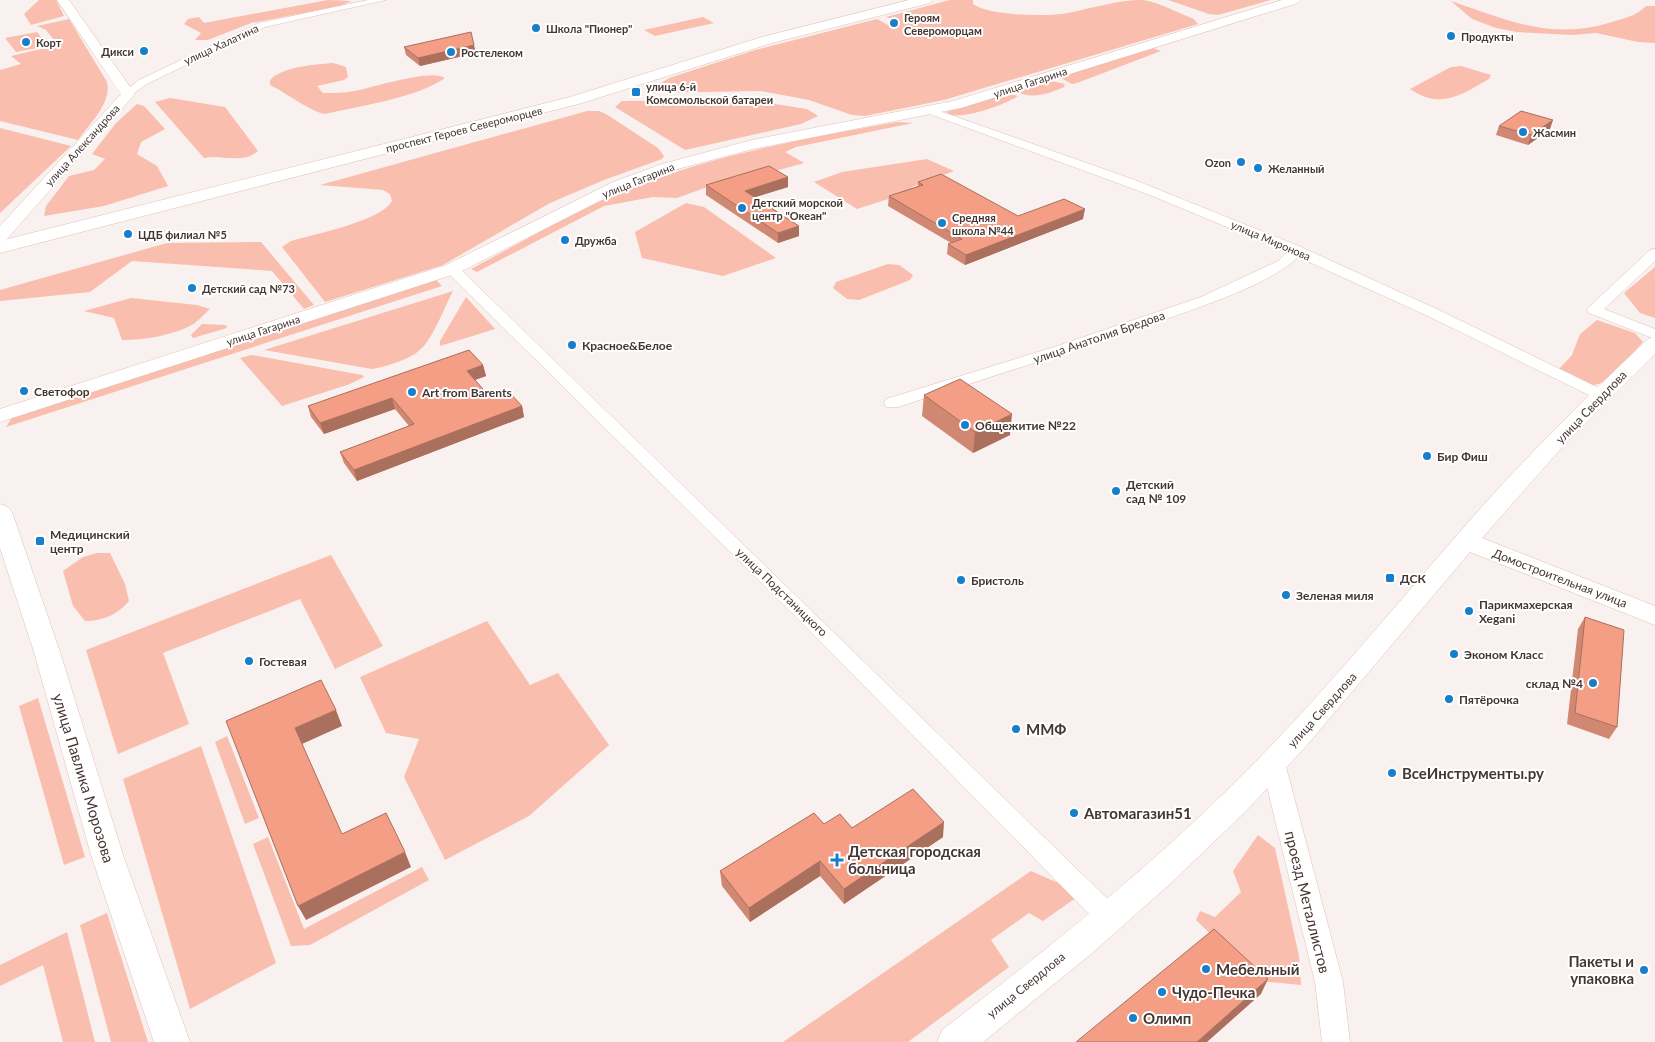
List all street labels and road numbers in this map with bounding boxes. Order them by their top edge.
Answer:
street label: улица Халатина [182,21,260,67]
street label: улица Гагарина [992,64,1068,100]
street label: улица Александрова [42,102,122,188]
street label: проспект Героев Североморцев [384,103,544,155]
street label: улица Гагарина [600,160,676,200]
street label: улица Миронова [1229,217,1313,263]
street label: улица Анатолия Бредова [1031,307,1167,367]
street label: улица Гагарина [225,312,301,348]
street label: улица Свердлова [1552,367,1630,447]
street label: улица Подстаницкого [733,544,831,640]
street label: Домостроительная улица [1491,545,1629,611]
street label: улица Свердлова [1284,669,1360,751]
street label: улица Павлика Морозова [50,691,118,865]
street label: проезд Металлистов [1282,829,1334,975]
street label: улица Свердлова [984,949,1068,1021]

